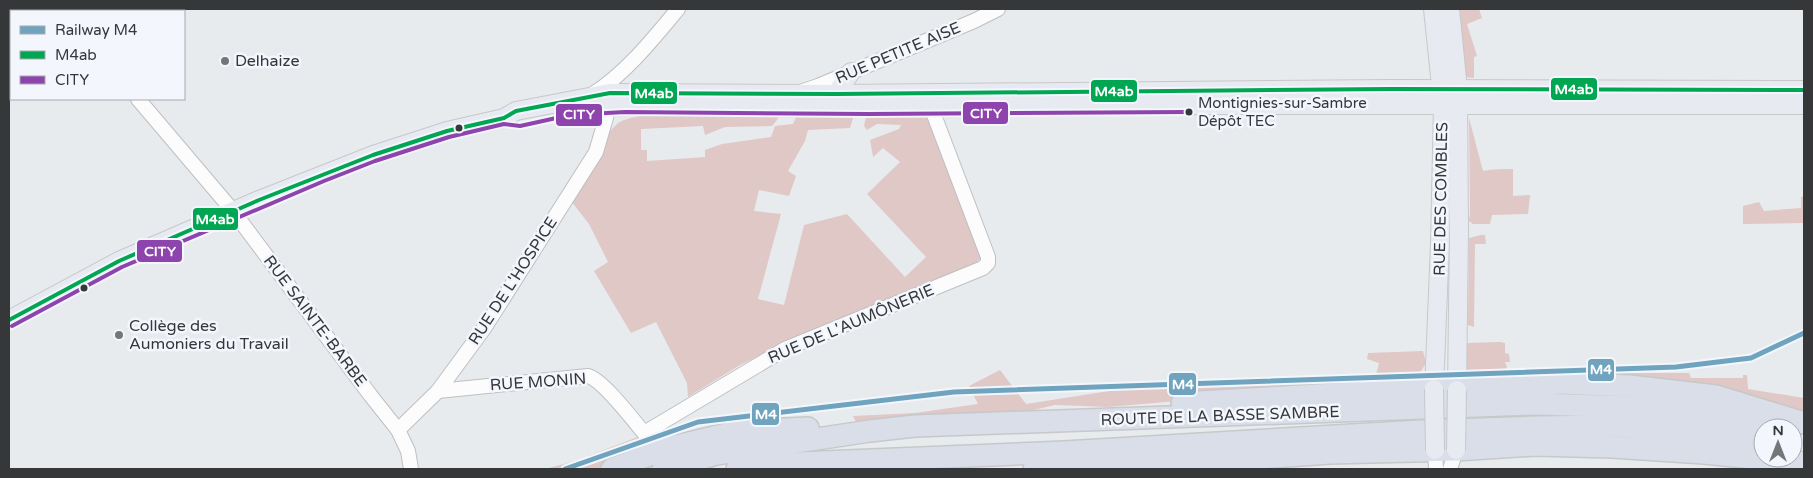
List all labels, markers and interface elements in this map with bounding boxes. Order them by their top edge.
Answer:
legend [10,10,185,100]
street label: RUE PETITE AISE [832,18,964,88]
text: Railway M4 [55,21,138,39]
text: M4ab [55,46,97,64]
place label: Delhaize [235,51,300,71]
marker: Delhaize [219,55,231,67]
text: CITY [55,71,89,89]
line badge: M4ab [1550,77,1598,101]
line badge: M4ab [1090,79,1138,103]
line badge: M4ab [630,81,678,105]
text: M4ab [1554,81,1594,98]
text: M4ab [1094,83,1134,100]
text: M4ab [634,85,674,102]
place label: Montignies-sur-Sambre Dépôt TEC [1198,94,1367,130]
line badge: CITY [962,101,1009,125]
line badge: CITY [555,103,603,127]
text: CITY [970,105,1002,122]
text: CITY [563,106,595,123]
marker: Montignies-sur-Sambre Dépôt TEC [1184,107,1194,117]
street label: RUE DES COMBLES [1430,122,1452,276]
unlabelled marker [454,123,464,133]
line badge: M4ab [192,207,239,231]
text: M4ab [195,211,235,228]
street label: RUE DE L'HOSPICE [464,213,562,349]
line badge: CITY [136,239,183,263]
text: CITY [144,243,176,260]
street label: RUE SAINTE-BARBE [259,251,371,391]
street label: RUE DE L'AUMÔNERIE [765,280,937,368]
unlabelled marker [79,283,89,293]
place label: Collège des Aumoniers du Travail [129,316,289,354]
marker: Collège des Aumoniers du Travail [113,329,125,341]
line badge: M4 [1587,358,1615,382]
text: M4 [1590,361,1612,378]
street label: RUE MONIN [489,369,587,395]
line badge: M4 [1168,372,1197,396]
text: M4 [1172,376,1194,393]
line badge: M4 [751,402,780,426]
street label: ROUTE DE LA BASSE SAMBRE [1100,402,1340,430]
text: M4 [755,406,777,423]
north arrow [1753,418,1803,468]
text: N [1772,422,1784,439]

